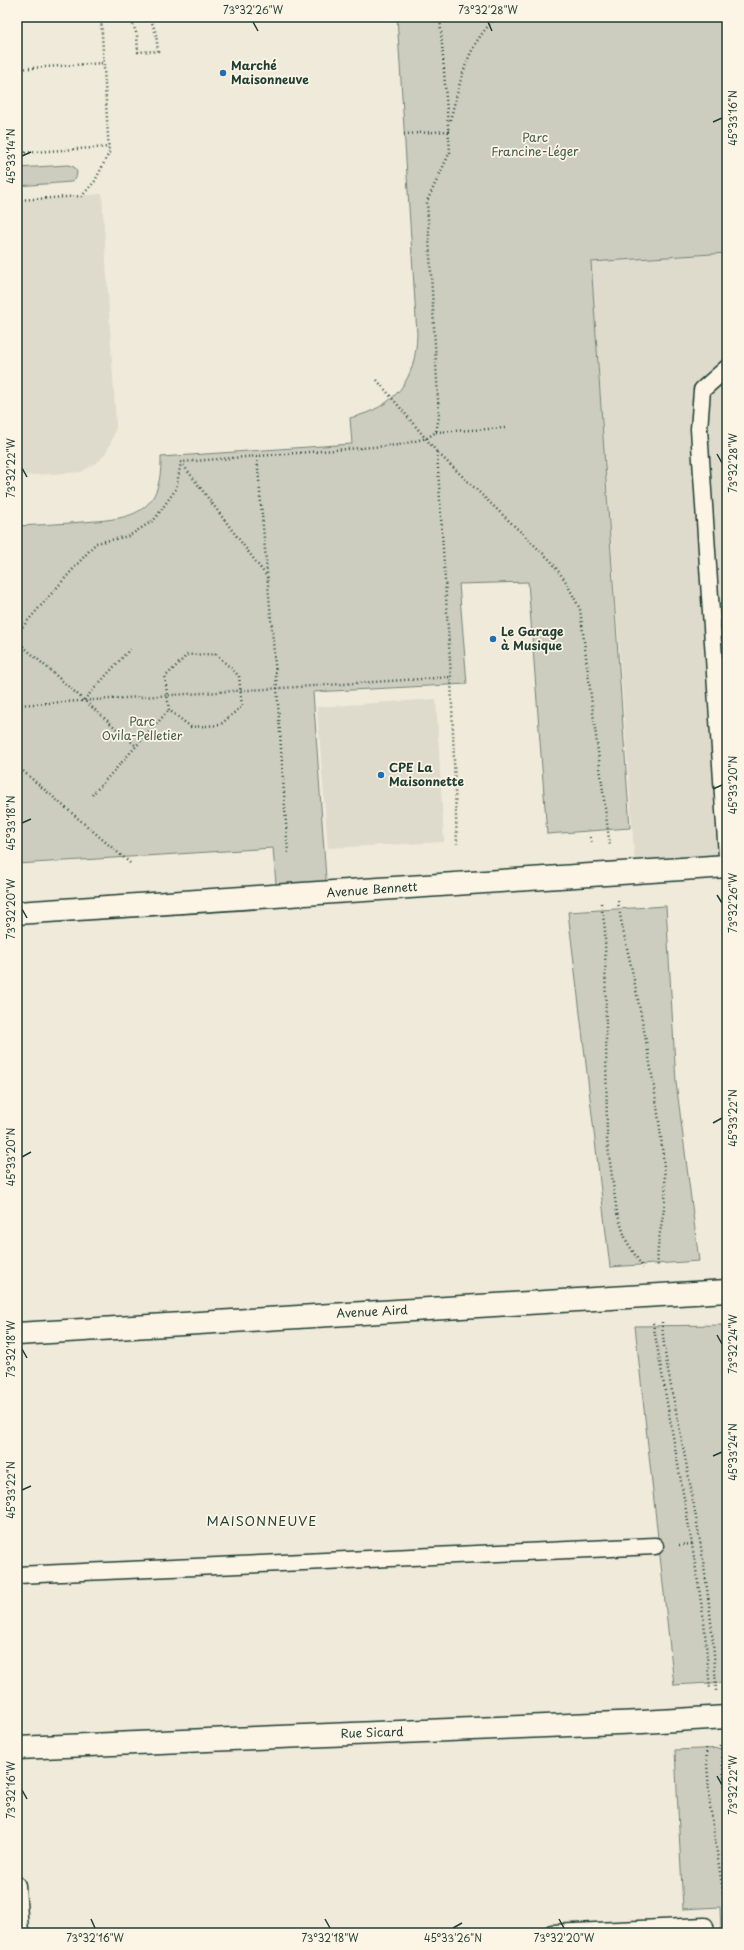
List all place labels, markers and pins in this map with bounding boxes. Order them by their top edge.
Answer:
place label: Marché Maisonneuve [231,56,309,88]
marker: Marché Maisonneuve [218,68,228,78]
place label: Le Garage à Musique [501,622,564,654]
marker: Le Garage à Musique [488,634,498,644]
place label: CPE La Maisonnette [389,758,464,790]
marker: CPE La Maisonnette [376,770,386,780]

